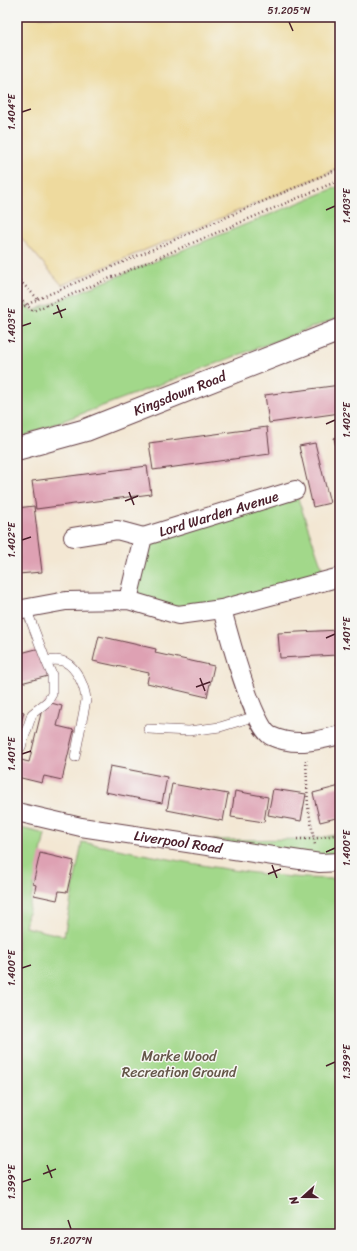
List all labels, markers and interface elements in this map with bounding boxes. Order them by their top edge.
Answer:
text: 51.205°N [268,2,310,20]
text: 1.404°E [3,93,21,130]
text: 1.403°E [338,187,356,224]
text: 1.403°E [3,307,21,344]
street label: Kingsdown Road [129,363,231,423]
text: 1.402°E [338,401,356,438]
street label: Lord Warden Avenue [156,484,282,544]
text: 1.402°E [3,521,21,558]
text: 1.401°E [338,616,356,651]
text: 1.401°E [3,736,21,771]
street label: Liverpool Road [132,823,226,861]
text: 1.400°E [338,829,356,866]
text: 1.400°E [3,949,21,986]
text: 1.399°E [338,1043,356,1079]
park label: Marke Wood Recreation Ground [122,1044,238,1085]
text: 1.399°E [3,1163,21,1199]
north arrow [283,1177,323,1217]
text: N [284,1193,305,1208]
text: 51.207°N [50,1232,92,1250]

